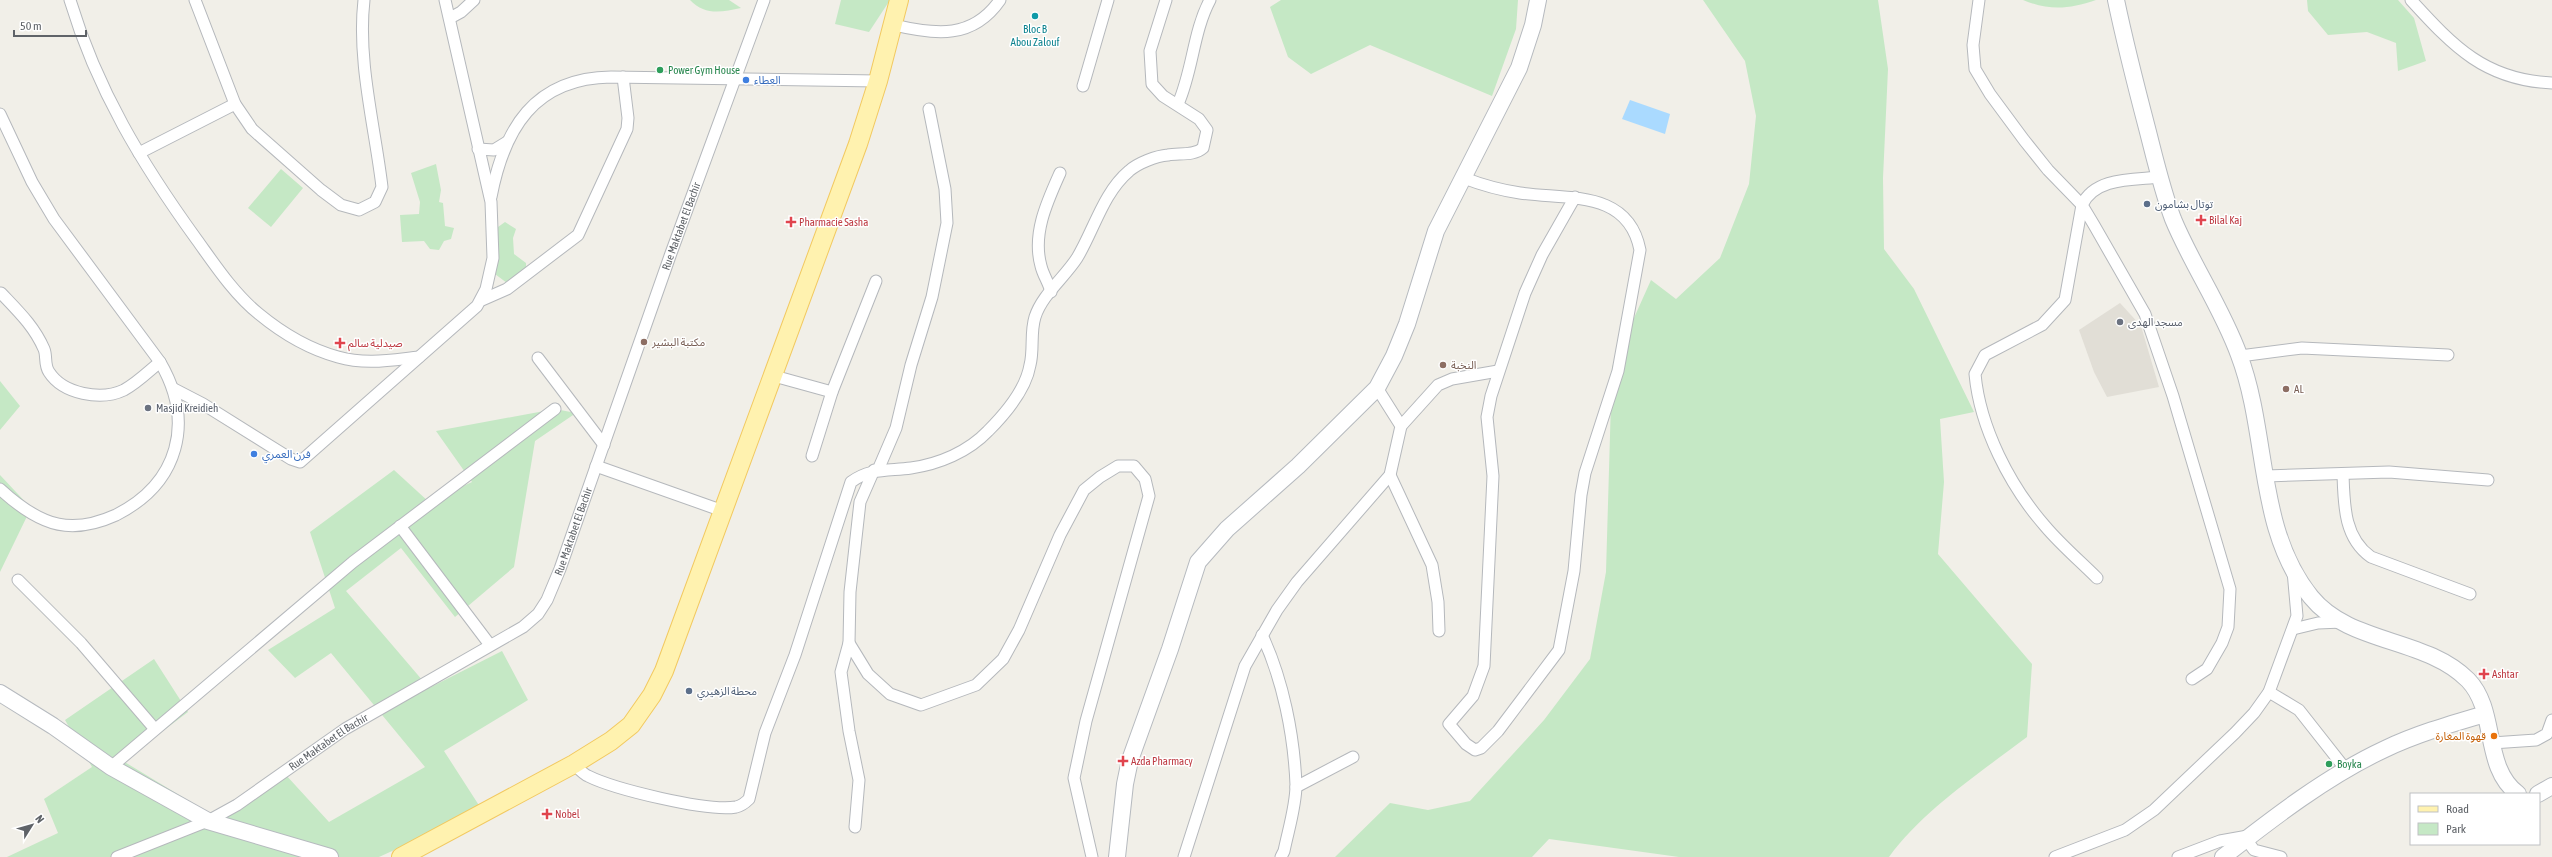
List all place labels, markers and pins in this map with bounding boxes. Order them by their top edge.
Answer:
marker: Bloc B Abou Zalouf [1030,11,1040,21]
place label: Bloc B Abou Zalouf [1011,23,1059,48]
place label: Power Gym House [668,64,740,76]
marker: Power Gym House [655,65,665,75]
place label: العطاء [754,74,781,86]
marker: العطاء [741,75,751,85]
place label: توتال بشامون [2155,198,2213,211]
marker: توتال بشامون [2142,199,2152,209]
place label: Bilal Kaj [2209,214,2242,226]
marker: Bilal Kaj [2196,215,2206,225]
place label: Pharmacie Sasha [799,216,868,228]
marker: Pharmacie Sasha [786,217,796,227]
place label: مسجد الهدى [2128,316,2183,329]
marker: مسجد الهدى [2115,317,2125,327]
place label: مكتبة البشير [651,336,705,349]
place label: صيدلية سالم [348,337,403,352]
marker: مكتبة البشير [639,337,649,347]
marker: صيدلية سالم [335,338,345,348]
place label: النخبة [1451,359,1476,372]
marker: النخبة [1438,360,1448,370]
place label: AL [2294,383,2304,395]
marker: AL [2281,384,2291,394]
place label: Masjid Kreidieh [156,402,218,414]
marker: Masjid Kreidieh [143,403,153,413]
place label: فرن العمري [262,448,311,464]
marker: فرن العمري [249,449,259,459]
place label: Ashtar [2492,668,2519,680]
marker: Ashtar [2479,669,2489,679]
place label: محطة الزهيري [697,685,757,701]
marker: محطة الزهيري [684,686,694,696]
place label: قهوة المغارة [2436,730,2486,743]
marker: قهوة المغارة [2489,731,2499,741]
place label: Azda Pharmacy [1131,755,1193,767]
marker: Azda Pharmacy [1118,756,1128,766]
place label: Boyka [2337,758,2362,770]
marker: Boyka [2324,759,2334,769]
place label: Nobel [555,808,580,820]
marker: Nobel [542,809,552,819]

